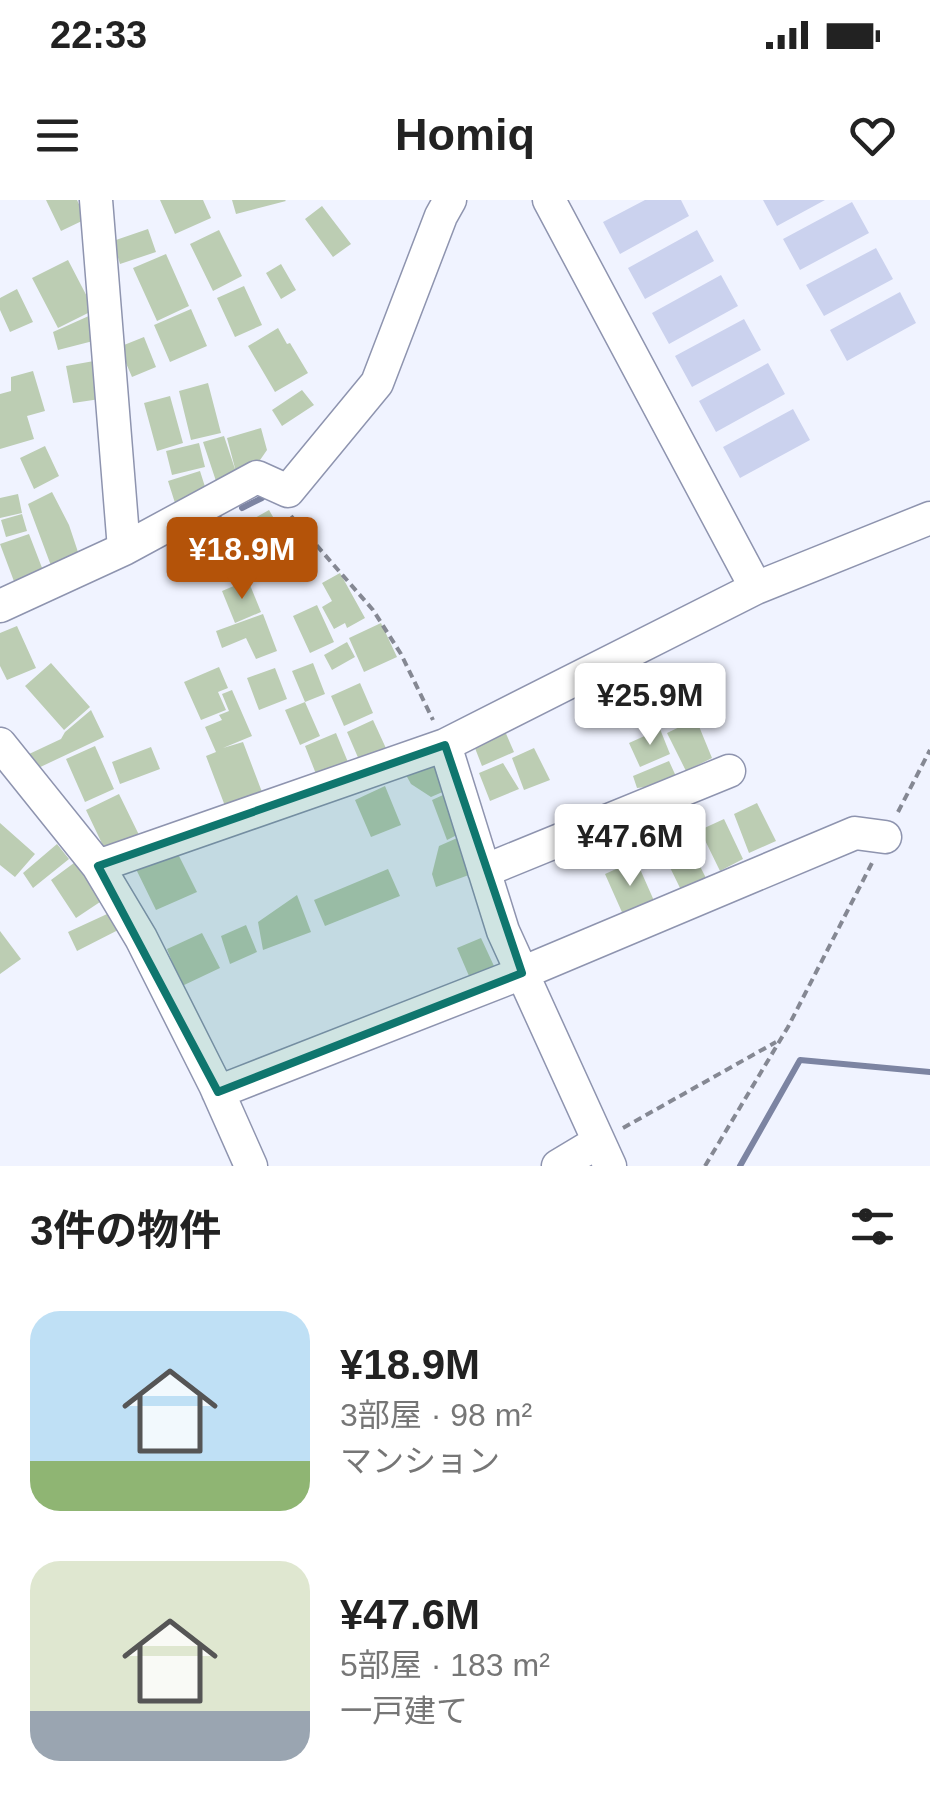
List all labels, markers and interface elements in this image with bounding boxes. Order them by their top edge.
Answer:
text: 22:33 [50,14,147,56]
icon: menu [30,108,85,163]
icon: heart [845,108,900,163]
text: Homiq [395,109,535,160]
pin: ¥18.9M [161,517,323,602]
text: ¥18.9M [189,531,295,567]
pin: ¥25.9M [569,663,731,748]
text: ¥25.9M [597,677,703,713]
pin: ¥47.6M [549,804,711,889]
text: ¥47.6M [577,818,683,854]
icon: filters [845,1199,900,1254]
text: 3件の物件 [30,1207,221,1254]
text: ¥18.9M [340,1341,480,1388]
icon: home [110,1351,230,1471]
text: 3部屋 · 98 m² [340,1397,532,1433]
text: マンション [340,1443,500,1479]
text: ¥47.6M [340,1591,480,1638]
icon: home [110,1601,230,1721]
text: 5部屋 · 183 m² [340,1647,550,1683]
text: 一戸建て [340,1693,468,1729]

